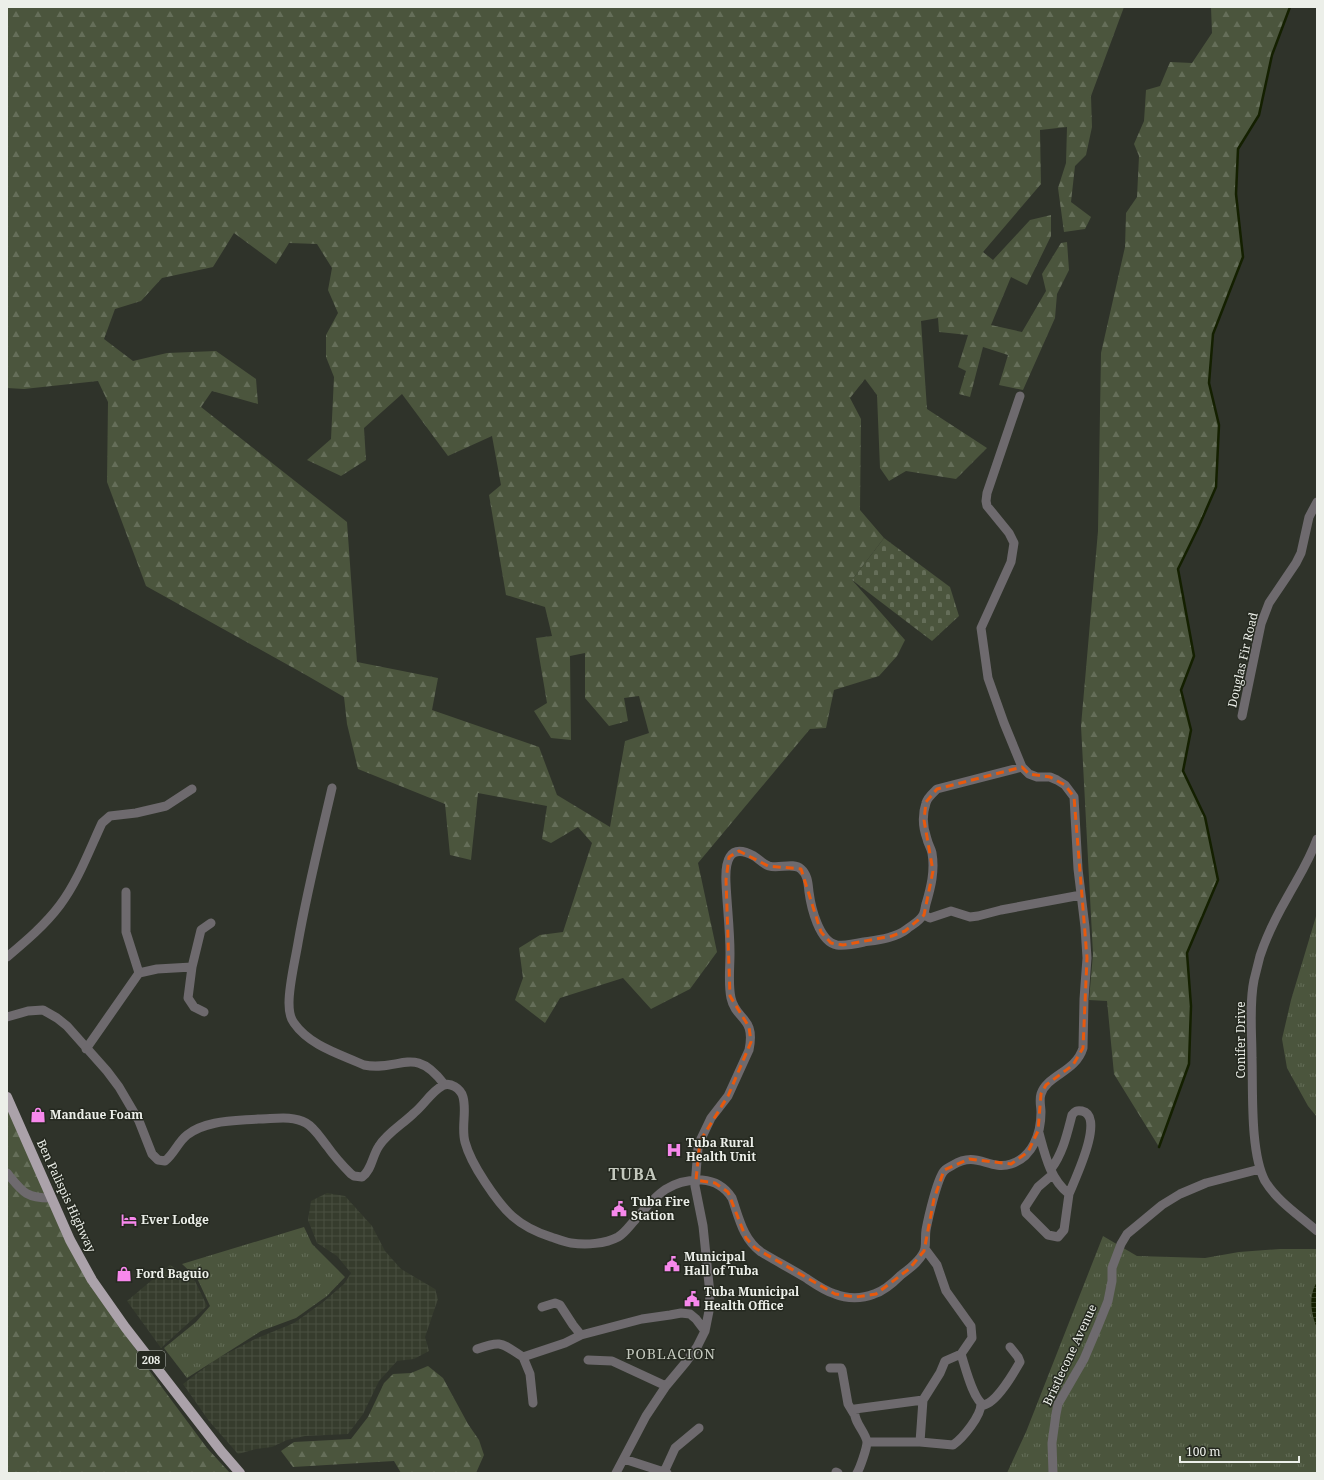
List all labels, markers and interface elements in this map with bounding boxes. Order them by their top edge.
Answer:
street label: Douglas Fir Road [1223,610,1262,709]
street label: Conifer Drive [1232,1001,1249,1079]
shop icon: Mandaue Foam [29,1106,47,1124]
place label: Mandaue Foam [50,1106,143,1123]
place label: Tuba Rural Health Unit [686,1134,756,1165]
street label: Ben Palispis Highway [33,1136,100,1255]
hospital icon: Tuba Rural Health Unit [665,1141,683,1159]
district label: TUBA [609,1163,657,1185]
place label: Tuba Fire Station [631,1193,690,1224]
public building icon: Tuba Fire Station [610,1200,628,1218]
hotel icon: Ever Lodge [120,1211,138,1229]
place label: Ever Lodge [141,1211,209,1228]
place label: Municipal Hall of Tuba [684,1248,759,1279]
public building icon: Municipal Hall of Tuba [663,1255,681,1273]
shop icon: Ford Baguio [115,1265,133,1283]
place label: Ford Baguio [136,1265,209,1282]
place label: Tuba Municipal Health Office [704,1283,800,1314]
public building icon: Tuba Municipal Health Office [683,1290,701,1308]
street label: Bristlecone Avenue [1039,1301,1101,1408]
district label: POBLACION [626,1344,716,1363]
road number: 208 [137,1351,165,1369]
scale bar [1180,1438,1299,1464]
text: 100 m [1186,1443,1221,1460]

